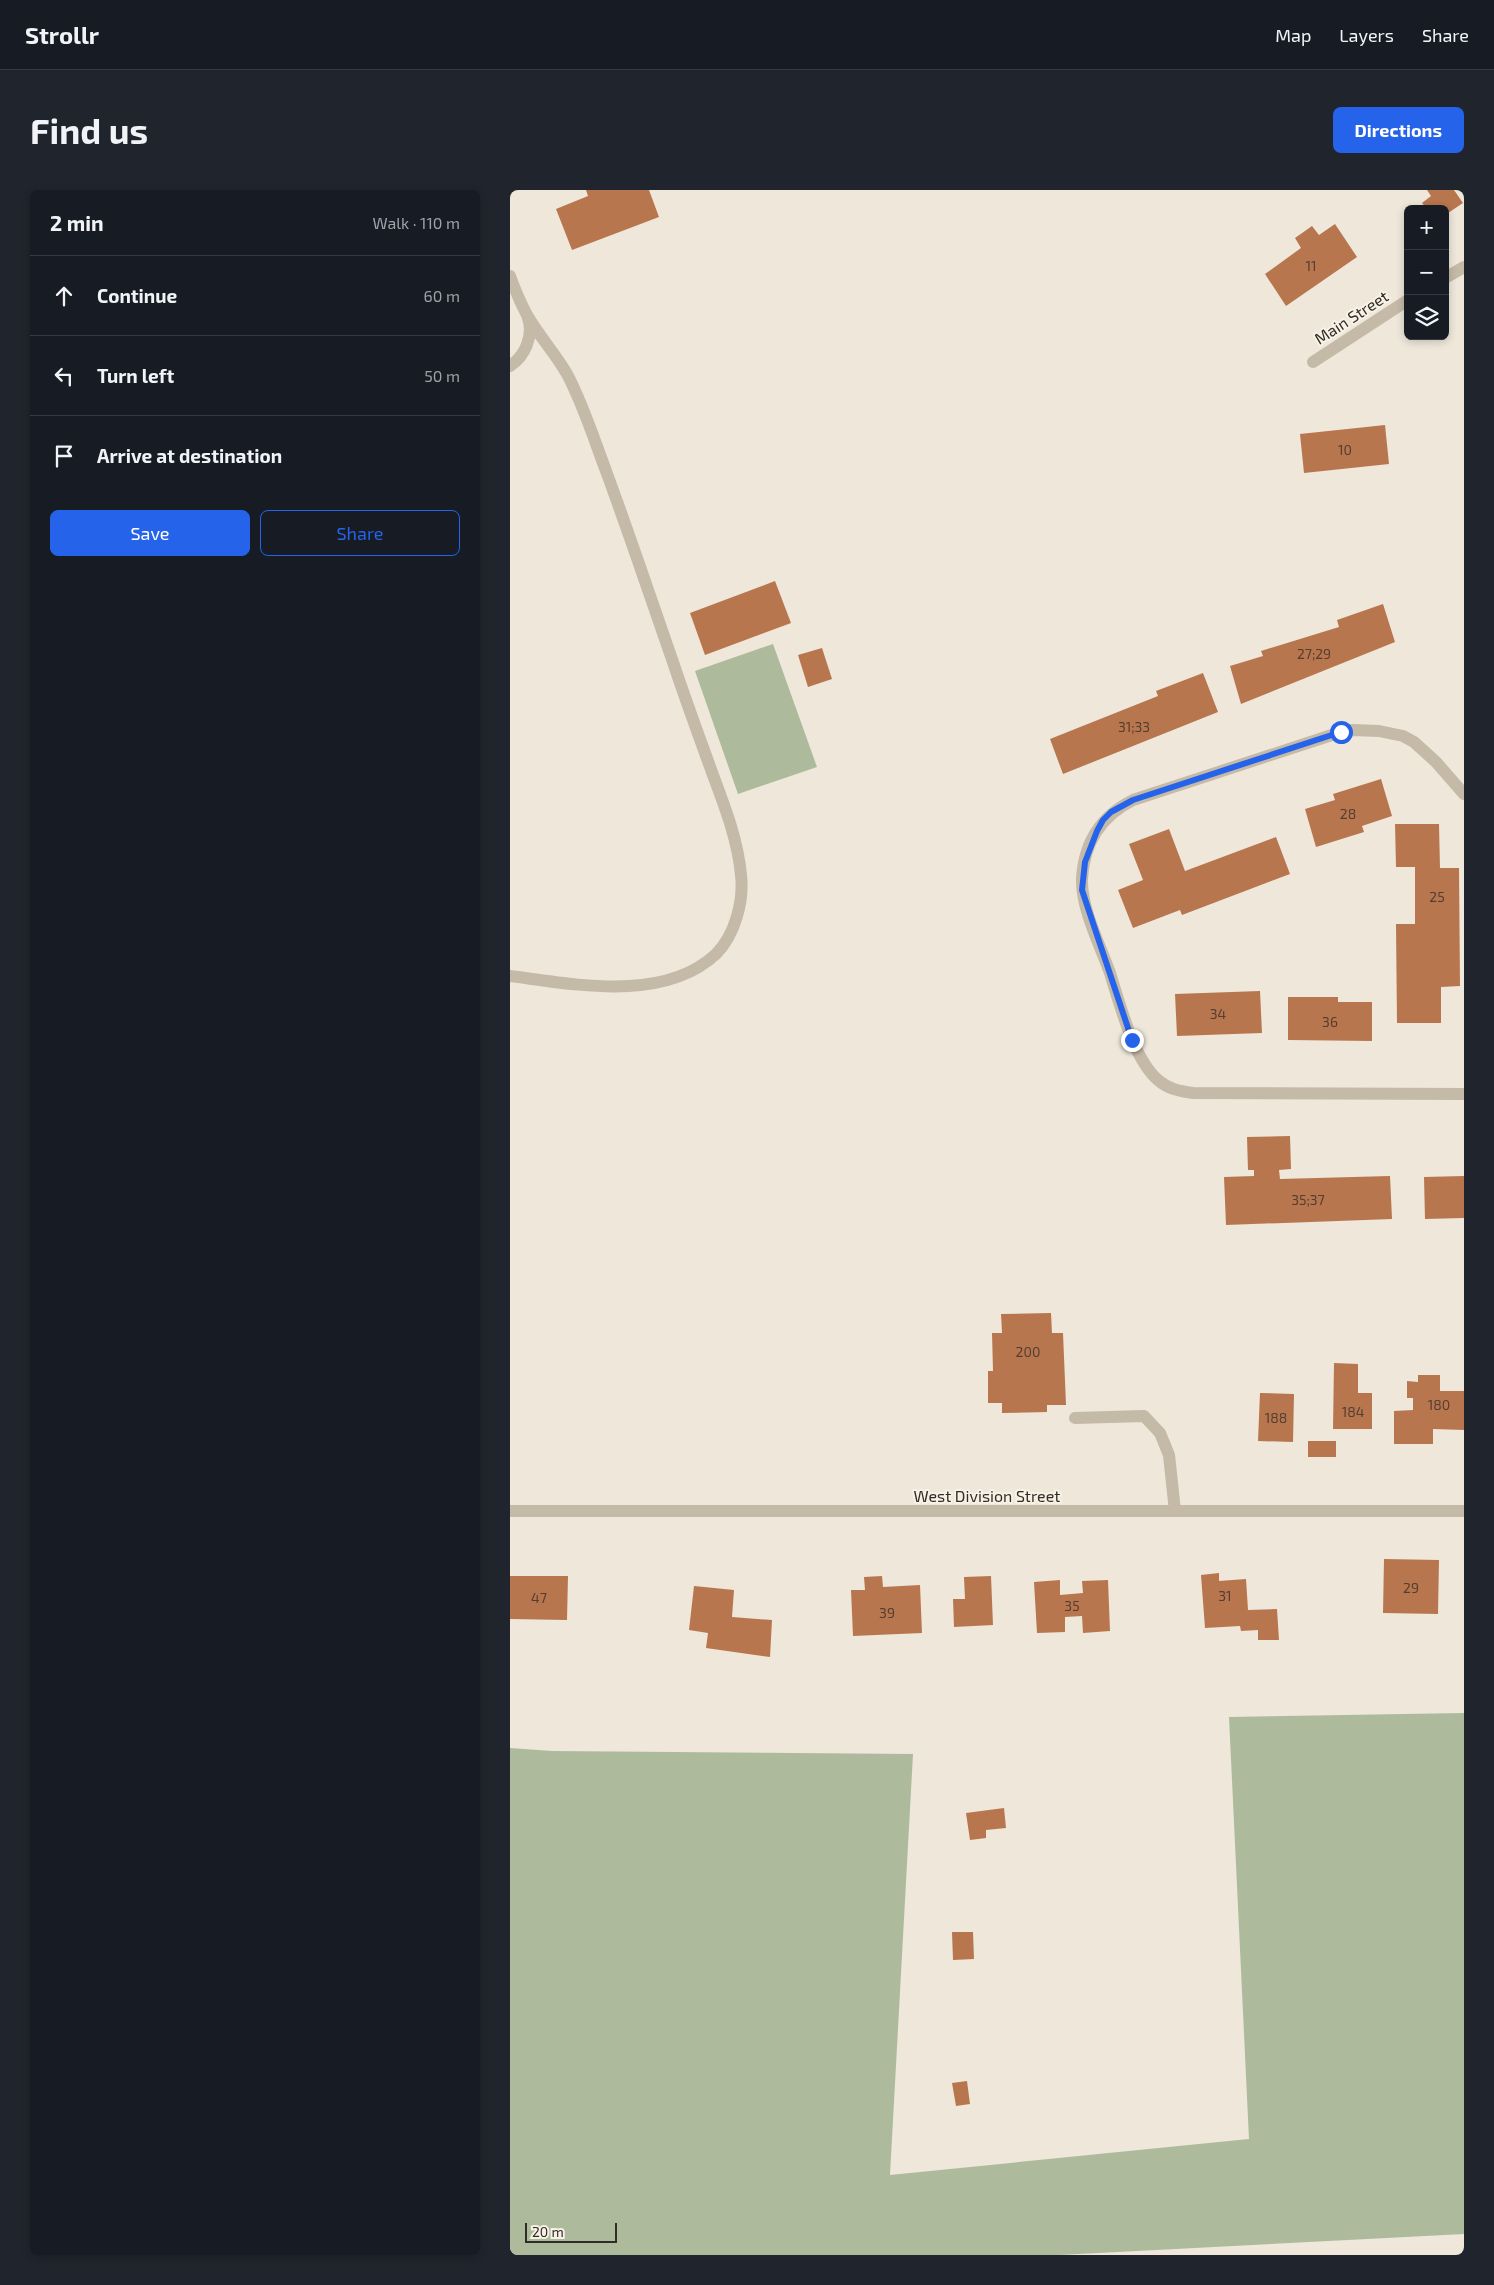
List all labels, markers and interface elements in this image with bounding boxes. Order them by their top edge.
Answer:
text: Strollr [25,20,99,49]
text: Map [1275,24,1311,46]
text: Layers [1339,24,1394,46]
text: Share [1422,24,1469,46]
button: Directions [1333,107,1464,153]
text: Find us [30,109,148,151]
map controls [1404,205,1449,340]
button: + [1404,205,1449,250]
text: 2 min [50,210,104,235]
text: Walk · 110 m [373,213,460,232]
button: − [1404,250,1449,295]
house number: 11 [1305,257,1317,274]
icon: ahead [50,282,78,310]
text: Continue [97,284,177,307]
text: 60 m [424,286,460,305]
street label: Main Street [1311,286,1391,348]
button: layers [1404,295,1449,340]
icon: left [50,362,78,390]
text: Turn left [97,364,174,387]
text: 50 m [424,366,460,385]
house number: 10 [1338,441,1352,458]
icon: arrive [50,442,78,470]
text: Arrive at destination [97,444,282,467]
button: Save [50,510,250,556]
button: Share [260,510,460,556]
house number: 27;29 [1297,645,1331,662]
house number: 31;33 [1118,718,1150,735]
route start [1330,721,1353,744]
house number: 28 [1340,805,1356,822]
house number: 25 [1429,888,1445,905]
house number: 34 [1210,1005,1226,1022]
house number: 36 [1322,1013,1338,1030]
route end [1121,1029,1144,1052]
house number: 35;37 [1291,1191,1325,1208]
house number: 200 [1016,1343,1040,1360]
house number: 180 [1428,1396,1450,1413]
house number: 184 [1342,1403,1364,1420]
house number: 188 [1265,1409,1287,1426]
street label: West Division Street [914,1486,1060,1505]
house number: 29 [1403,1579,1419,1596]
house number: 31 [1218,1587,1232,1604]
house number: 47 [531,1589,547,1606]
house number: 35 [1064,1597,1080,1614]
house number: 39 [879,1604,895,1621]
scale bar [525,2220,618,2243]
text: 20 m [532,2223,564,2240]

